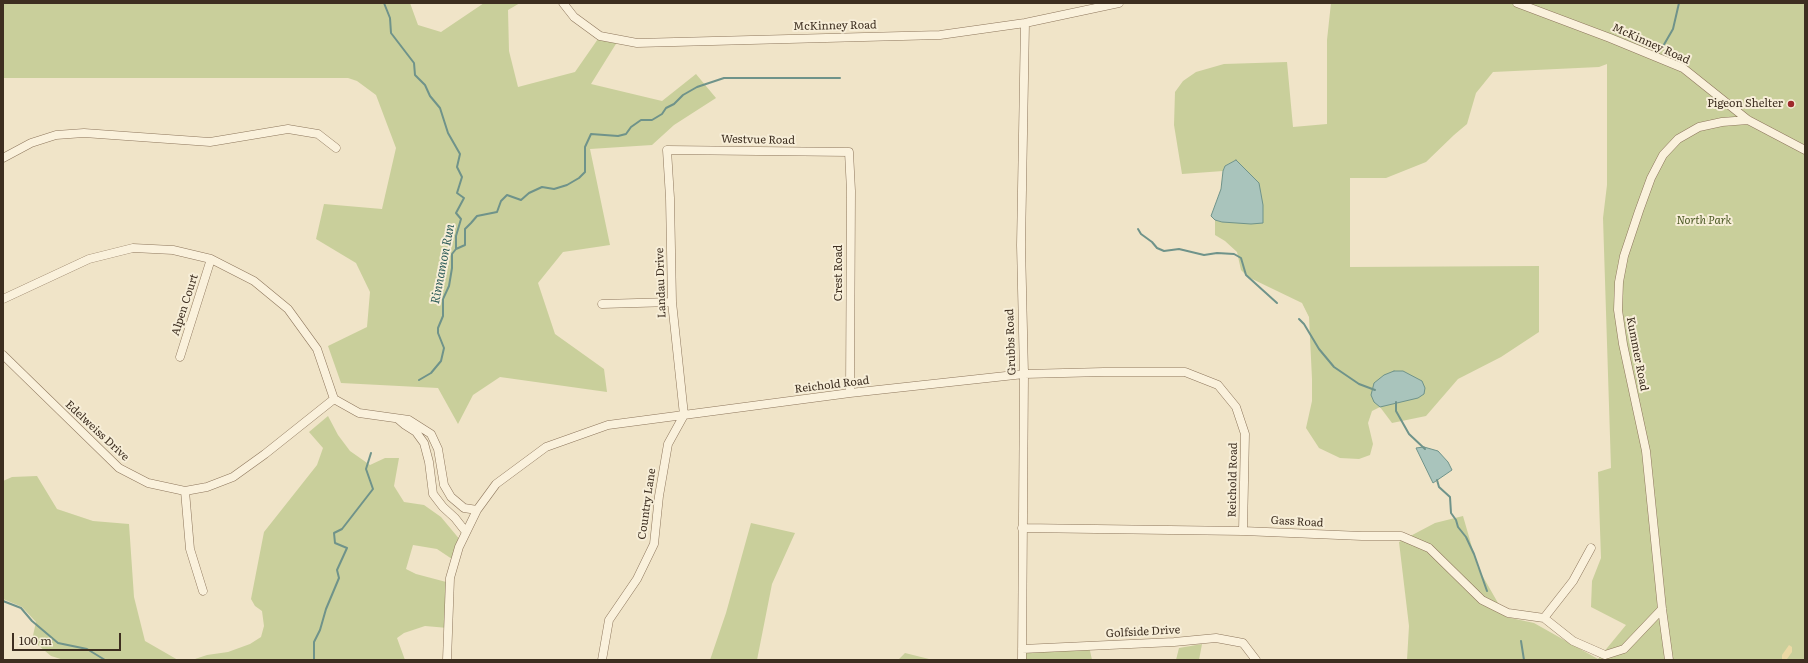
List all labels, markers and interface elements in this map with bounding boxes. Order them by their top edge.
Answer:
street label: McKinney Road [793,19,877,33]
street label: McKinney Road [1610,21,1692,67]
place label: Pigeon Shelter [1707,97,1783,111]
marker: Pigeon Shelter [1786,99,1796,109]
street label: Westvue Road [721,133,795,147]
park label: North Park [1677,214,1731,228]
water label: Rinnamon Run [428,223,458,305]
street label: Crest Road [832,245,846,301]
street label: Landau Drive [653,248,669,318]
street label: Alpen Court [169,272,201,338]
street label: Grubbs Road [1003,308,1019,376]
street label: Kummer Road [1623,316,1651,392]
street label: Reichold Road [794,374,870,396]
street label: Edelweiss Drive [62,398,132,464]
street label: Reichold Road [1226,442,1240,518]
street label: Country Lane [635,468,659,540]
street label: Gass Road [1270,514,1324,530]
street label: Golfside Drive [1105,623,1181,641]
scale bar [14,625,123,651]
text: 100 m [19,631,52,649]

